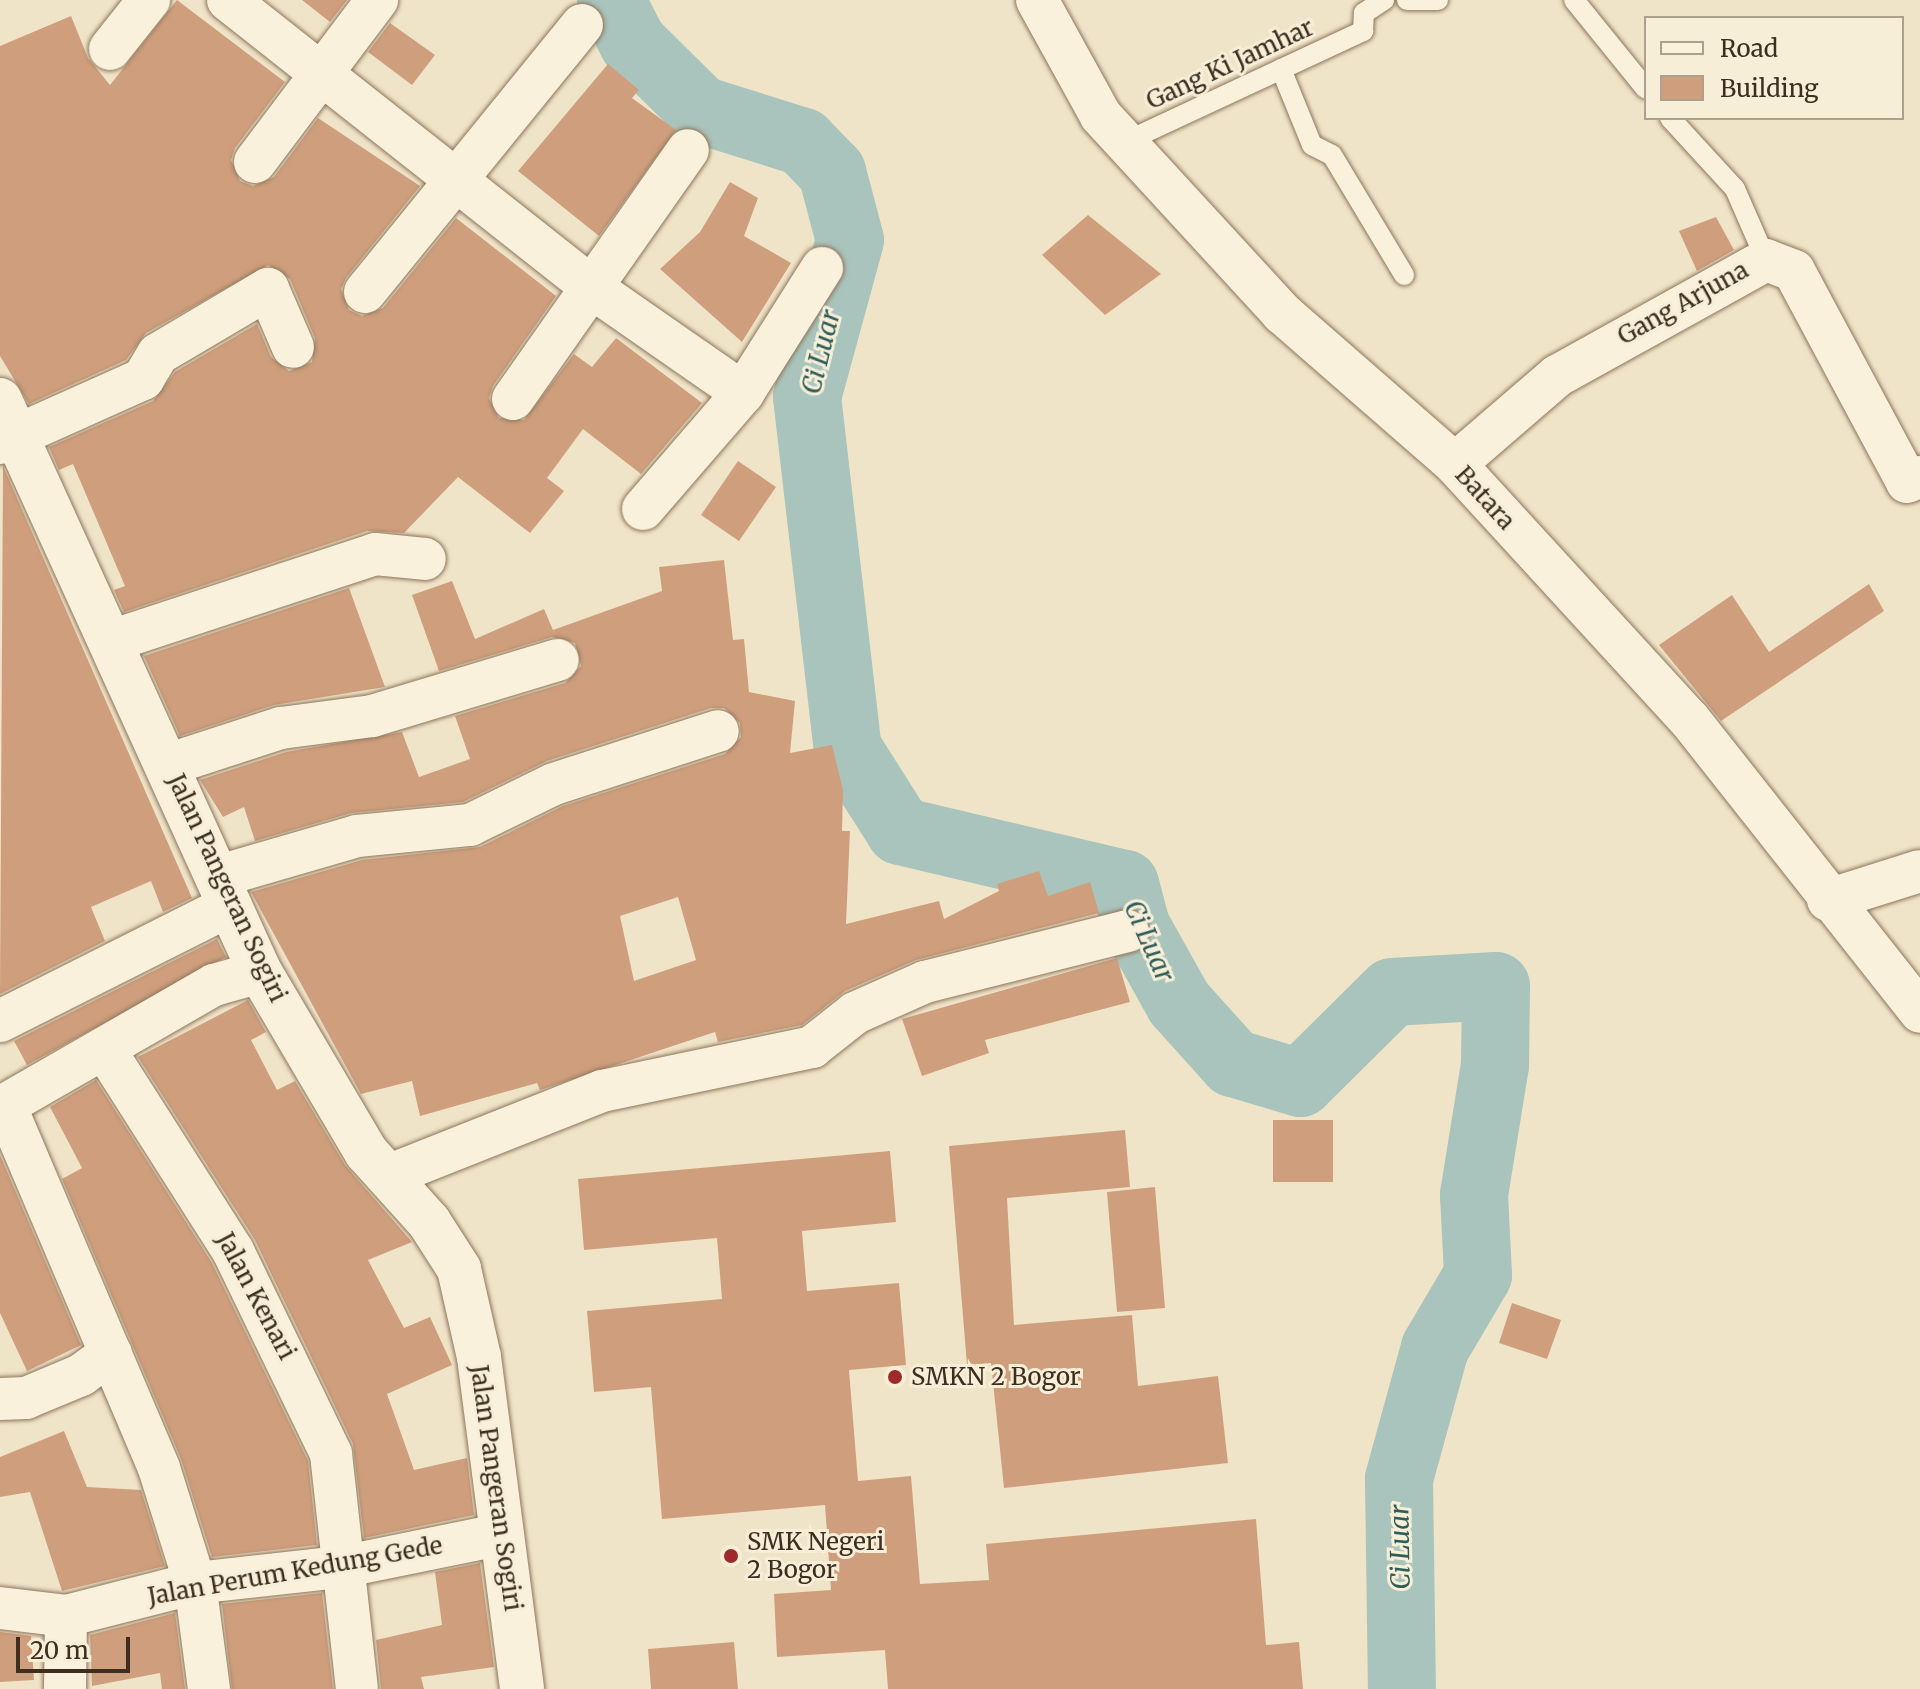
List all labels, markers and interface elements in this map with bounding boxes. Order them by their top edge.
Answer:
street label: Gang Ki Jamhar [1142,13,1318,115]
legend [1644,16,1904,120]
text: Road [1720,33,1778,64]
text: Building [1720,73,1819,104]
street label: Gang Arjuna [1613,255,1753,351]
water label: Ci Luar [796,307,846,397]
street label: Batara [1449,460,1521,536]
street label: Jalan Pangeran Sogiri [161,769,293,1007]
water label: Ci Luar [1117,896,1181,986]
street label: Jalan Kenari [210,1228,302,1364]
street label: Jalan Pangeran Sogiri [464,1363,528,1613]
place label: SMKN 2 Bogor [911,1363,1081,1391]
marker: SMKN 2 Bogor [886,1368,904,1386]
water label: Ci Luar [1384,1504,1416,1590]
place label: SMK Negeri 2 Bogor [747,1528,884,1584]
street label: Jalan Perum Kedung Gede [145,1531,445,1611]
marker: SMK Negeri 2 Bogor [722,1547,740,1565]
scale bar [20,1621,134,1671]
text: 20 m [30,1635,89,1666]

